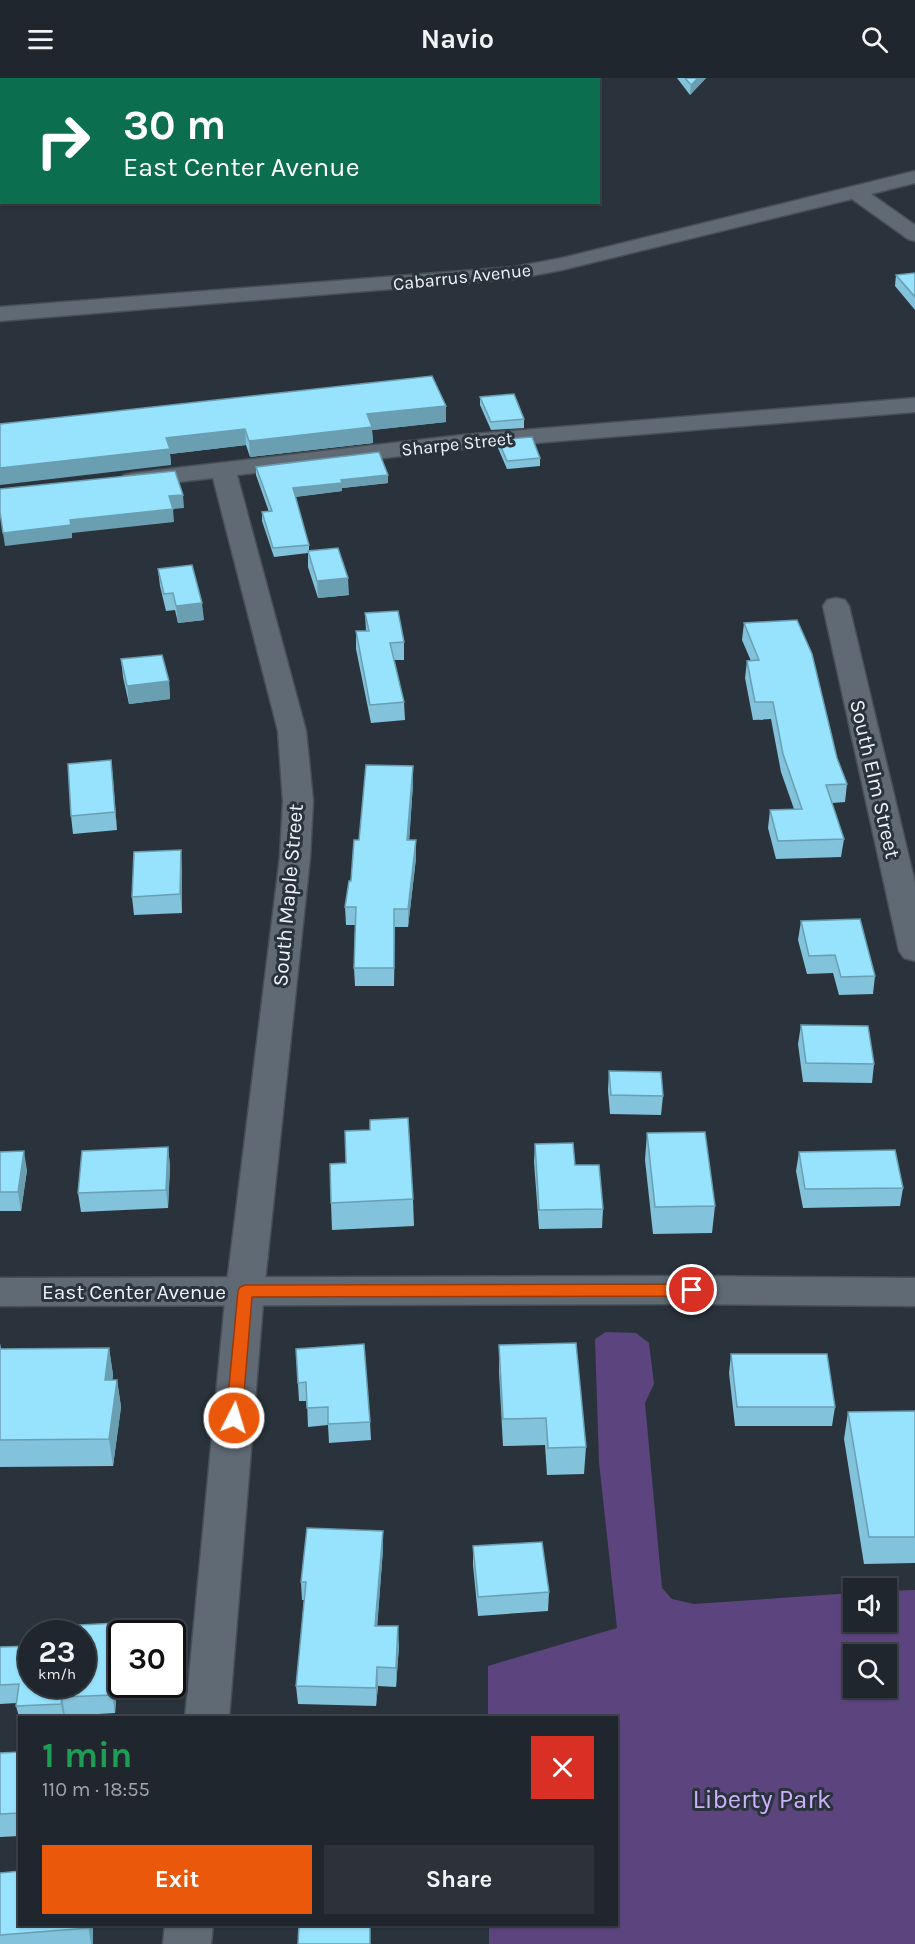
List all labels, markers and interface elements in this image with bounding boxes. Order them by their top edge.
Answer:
icon: menu [24,23,57,56]
text: Navio [421,23,494,55]
icon: search [858,23,891,56]
text: 30 m [123,100,226,150]
icon: right [24,102,102,180]
text: East Center Avenue [123,151,360,183]
street label: Cabarrus Avenue [392,259,532,295]
street label: Sharpe Street [400,427,514,461]
street label: South Elm Street [845,697,905,861]
street label: South Maple Street [268,803,308,987]
pin [666,1264,717,1315]
icon: arrive [675,1273,708,1306]
street label: East Center Avenue [42,1280,226,1304]
position arrow [202,1386,266,1450]
map controls [843,1578,897,1698]
button: sound [843,1578,897,1632]
speed limit sign: 30 [108,1620,186,1698]
text: 23 [39,1634,75,1670]
button: search [843,1644,897,1698]
text: km/h [38,1665,76,1683]
text: 1 min [42,1734,132,1776]
button: close [531,1736,594,1799]
text: 110 m · 18:55 [42,1778,150,1801]
park label: Liberty Park [693,1784,831,1815]
button: Exit [42,1845,312,1914]
button: Share [324,1845,594,1914]

